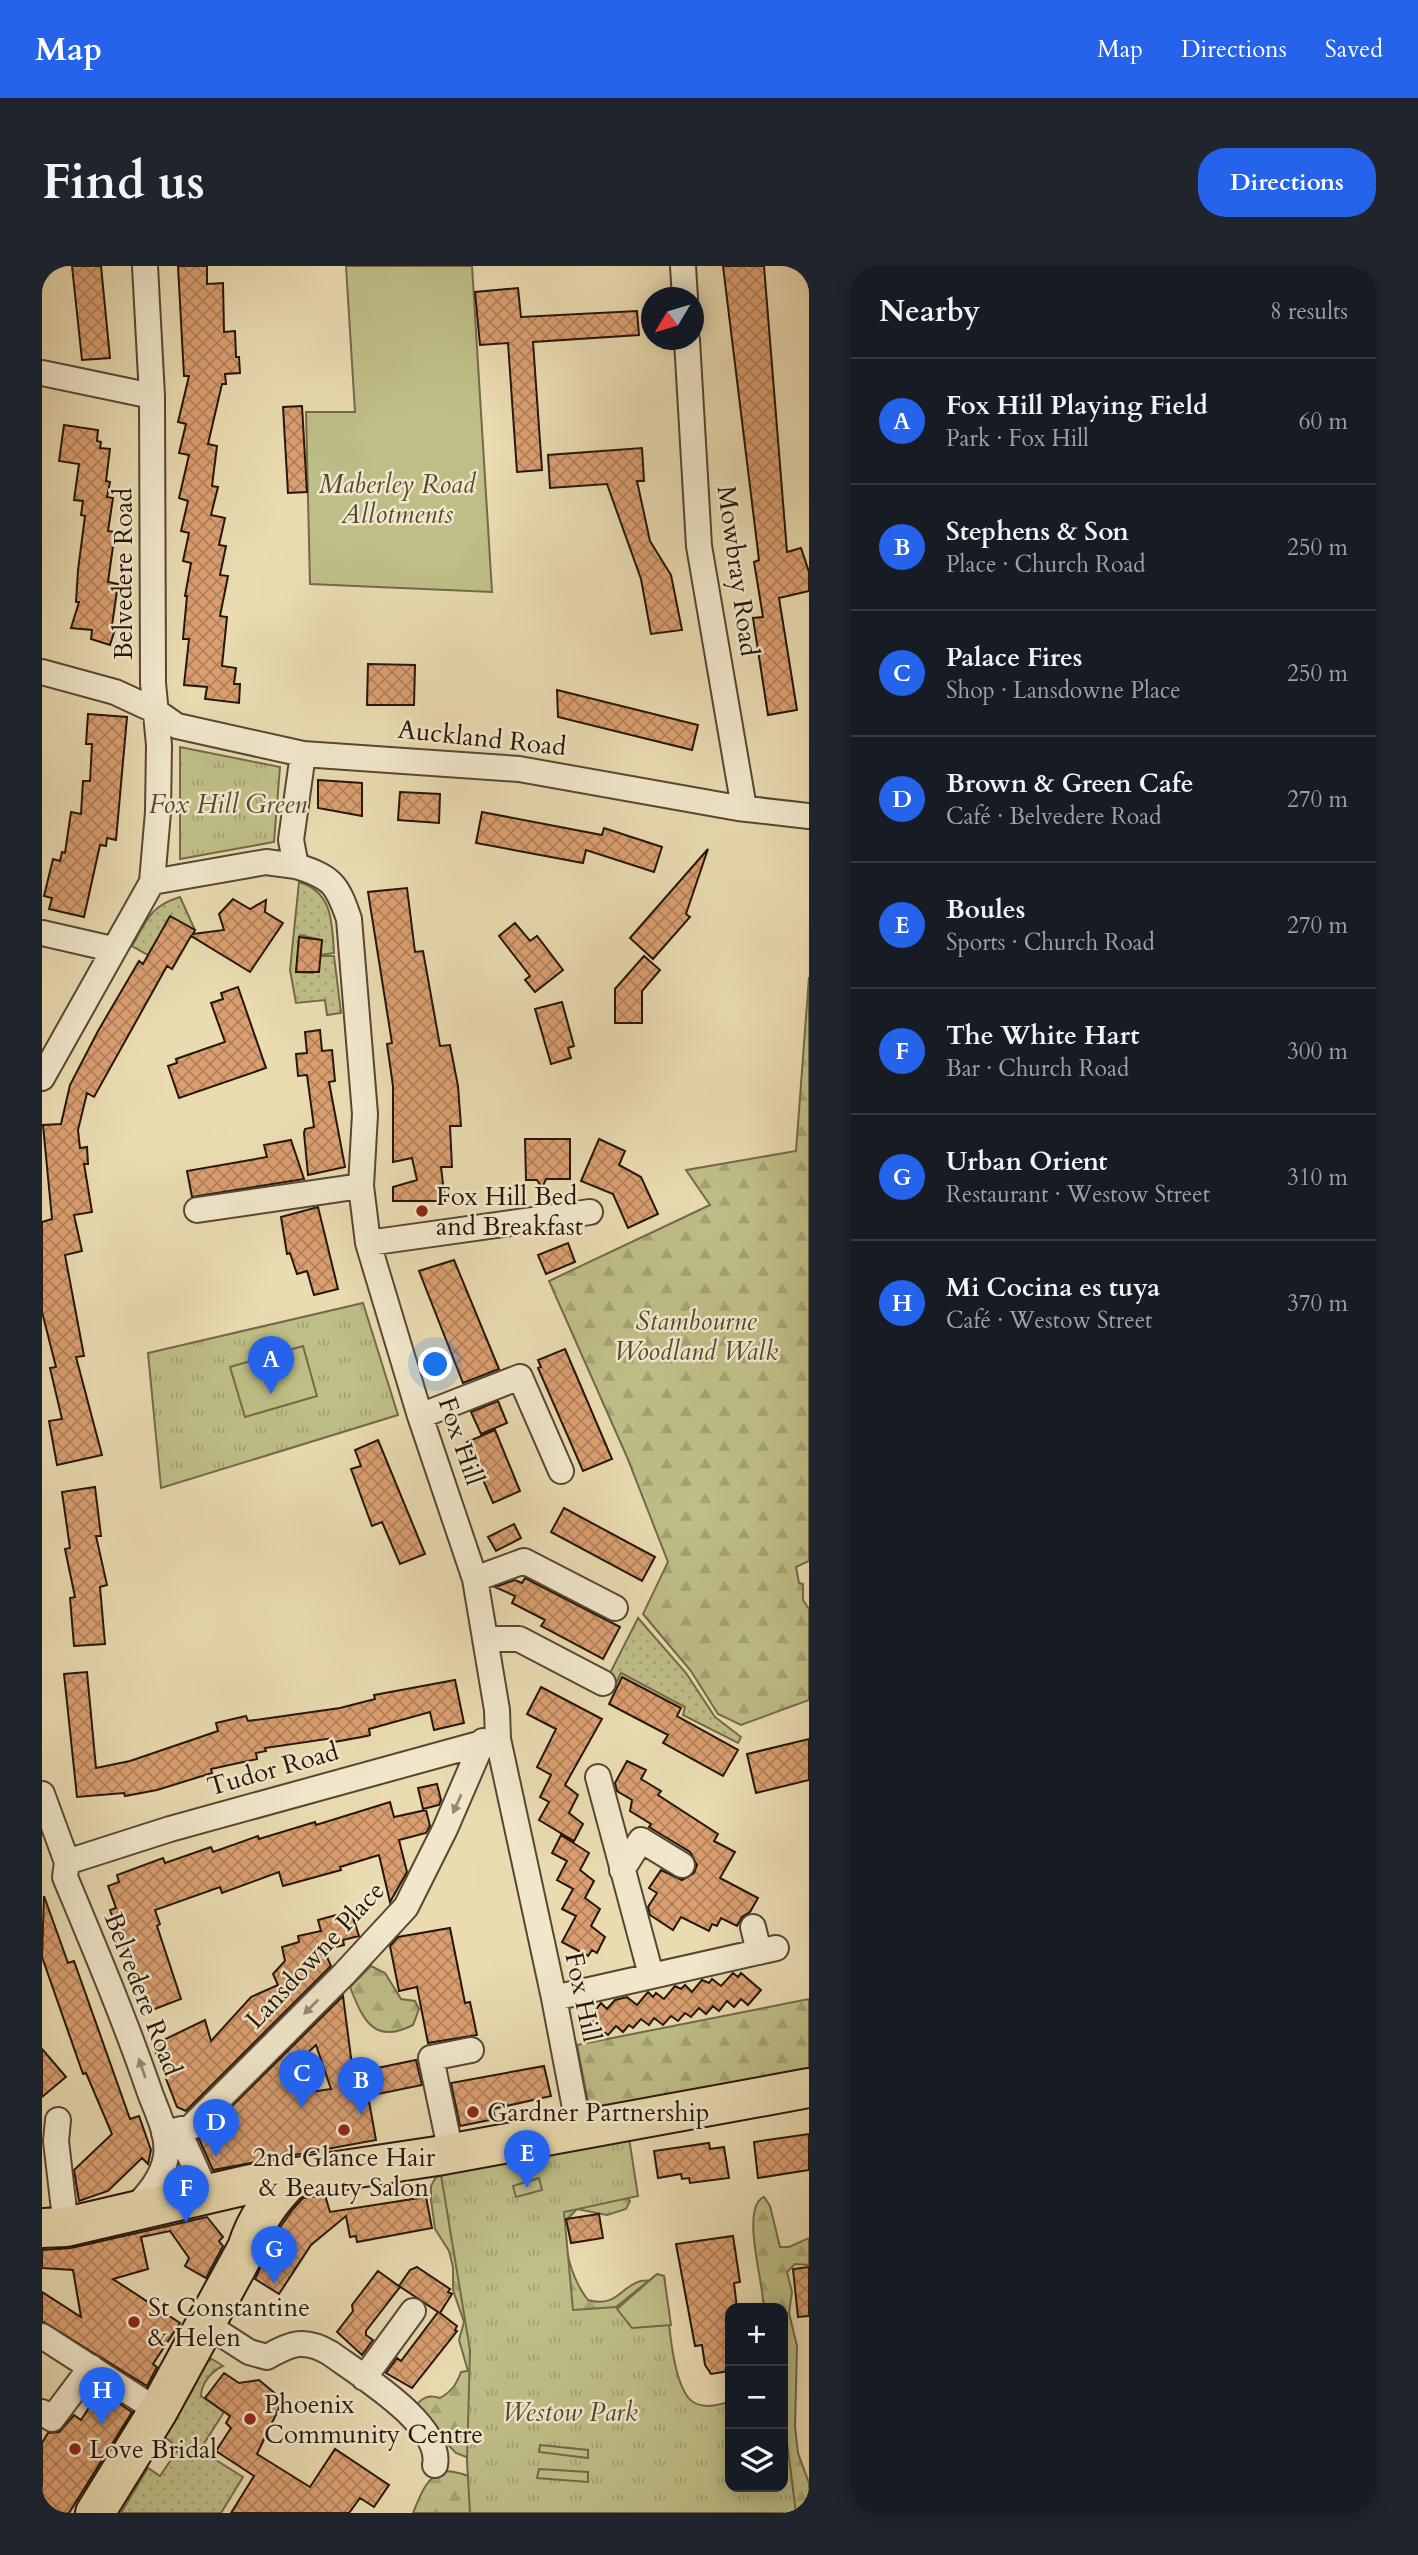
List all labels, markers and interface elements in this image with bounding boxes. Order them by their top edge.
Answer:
text: Map [35,27,102,72]
text: Map [1097,33,1143,66]
text: Directions [1181,33,1287,66]
text: Saved [1325,33,1383,66]
button: Directions [1198,148,1376,217]
text: Find us [42,149,205,216]
north arrow [641,287,704,350]
text: Nearby [879,291,980,332]
text: 8 results [1270,296,1348,327]
text: Fox Hill Playing Field [946,388,1208,423]
text: A [893,406,911,437]
text: 60 m [1299,406,1348,437]
text: Park · Fox Hill [946,423,1089,454]
park label: Maberley Road Allotments [319,467,477,532]
street label: Mowbray Road [709,483,767,659]
street label: Belvedere Road [106,488,141,660]
text: Stephens & Son [946,514,1129,549]
text: B [894,532,910,563]
text: 250 m [1287,532,1348,563]
text: Place · Church Road [946,549,1146,580]
text: Palace Fires [946,640,1082,675]
text: C [893,658,911,689]
text: 250 m [1287,658,1348,689]
text: Shop · Lansdowne Place [946,675,1181,706]
street label: Auckland Road [396,712,568,764]
text: Brown & Green Cafe [946,766,1194,801]
text: D [892,784,912,815]
text: 270 m [1287,784,1348,815]
park label: Fox Hill Green [149,787,307,822]
text: Café · Belvedere Road [946,801,1161,832]
text: Boules [946,892,1025,927]
text: E [895,910,909,941]
text: 270 m [1287,910,1348,941]
text: Sports · Church Road [946,927,1155,958]
text: The White Hart [946,1018,1139,1053]
text: F [895,1036,909,1067]
text: 300 m [1287,1036,1348,1067]
text: Bar · Church Road [946,1053,1129,1084]
text: Urban Orient [946,1144,1108,1179]
text: G [893,1162,911,1193]
text: 310 m [1287,1162,1348,1193]
place label: Fox Hill Bed and Breakfast [436,1179,583,1244]
text: Restaurant · Westow Street [946,1179,1210,1210]
marker: Fox Hill Bed and Breakfast [414,1203,430,1219]
text: Mi Cocina es tuya [946,1270,1160,1305]
text: H [892,1288,912,1319]
text: 370 m [1287,1288,1348,1319]
park label: Stambourne Woodland Walk [614,1304,778,1369]
text: Café · Westow Street [946,1305,1152,1336]
pin: A [248,1336,294,1394]
your location [418,1347,452,1381]
street label: Fox Hill [430,1392,492,1490]
street label: Tudor Road [203,1734,343,1804]
one-way arrow [451,1794,463,1814]
street label: Lansdowne Place [238,1874,392,2036]
street label: Belvedere Road [96,1907,190,2081]
street label: Fox Hill [556,1949,610,2046]
one-way arrow [303,1998,320,2015]
pin: C [279,2050,325,2108]
pin: B [338,2057,384,2115]
one-way arrow [136,2058,147,2079]
place label: Gardner Partnership [487,2095,710,2130]
pin: D [193,2099,239,2157]
marker: Gardner Partnership [465,2104,481,2120]
marker: 2nd Glance Hair & Beauty Salon [336,2122,352,2138]
pin: E [504,2130,550,2188]
place label: 2nd Glance Hair & Beauty Salon [253,2140,436,2205]
pin: F [163,2165,209,2223]
pin: G [251,2226,297,2284]
place label: St Constantine & Helen [148,2290,310,2355]
map controls [725,2303,788,2492]
button: + [725,2303,788,2366]
marker: St Constantine & Helen [126,2314,142,2330]
button: − [725,2366,788,2429]
pin: H [79,2367,125,2425]
place label: Phoenix Community Centre [264,2387,483,2452]
park label: Westow Park [502,2395,638,2430]
marker: Phoenix Community Centre [242,2411,258,2427]
button: layers [725,2429,788,2492]
place label: Love Bridal [89,2432,217,2467]
marker: Love Bridal [67,2441,83,2457]

